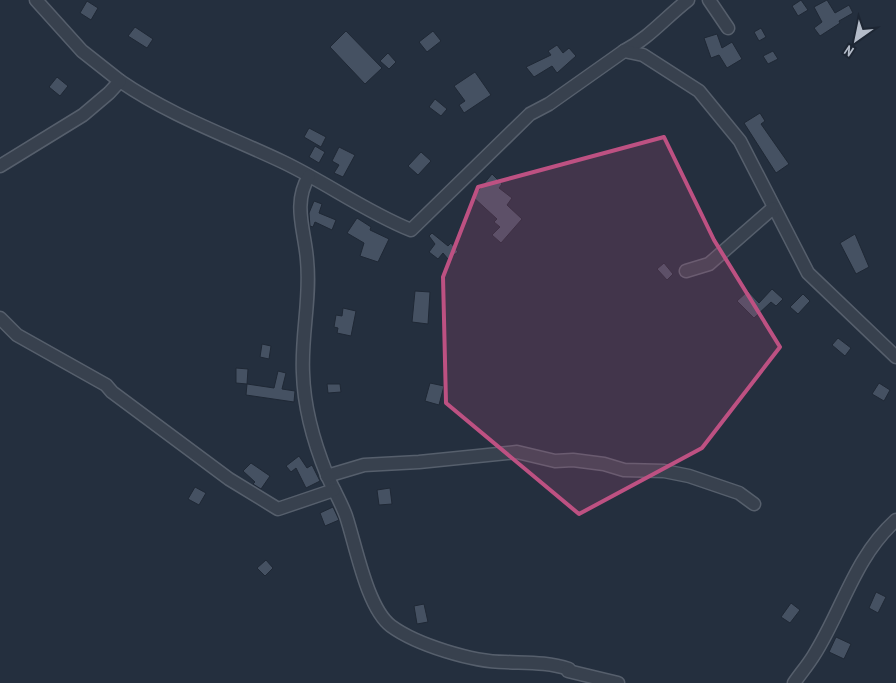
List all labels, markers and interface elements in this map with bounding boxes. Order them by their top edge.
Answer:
north arrow [831,15,881,65]
text: N [841,41,857,61]

